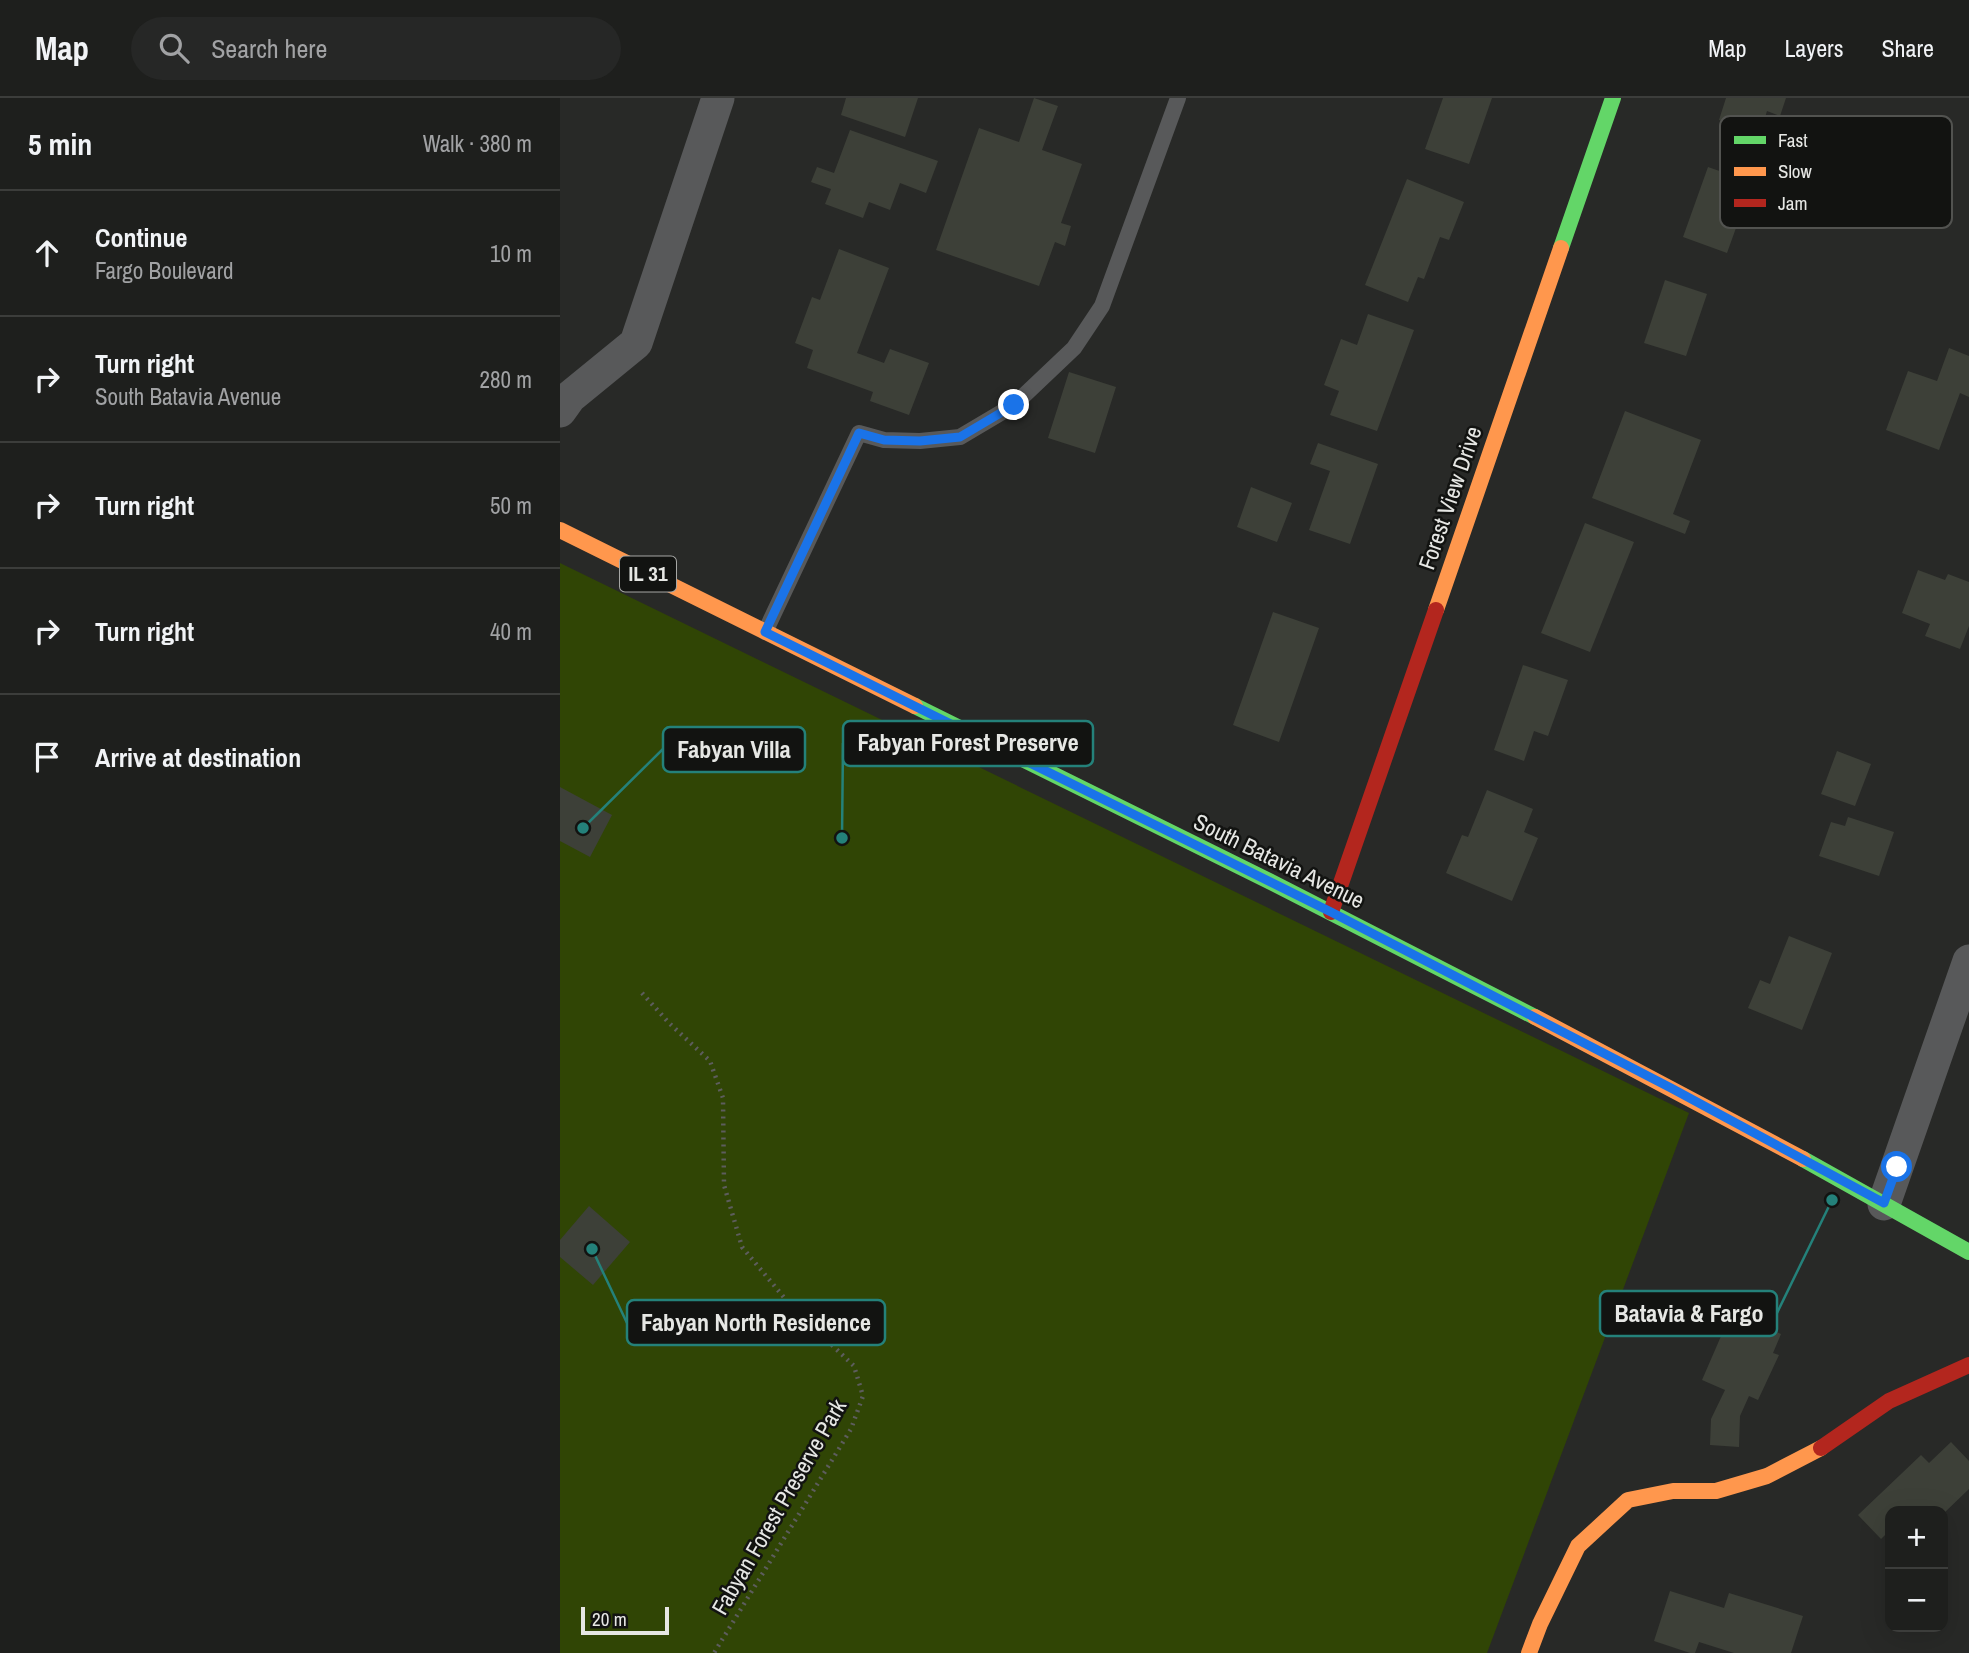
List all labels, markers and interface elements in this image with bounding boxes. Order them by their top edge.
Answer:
search box [131,17,621,80]
text: Map [35,26,89,70]
icon: search [155,29,193,67]
text: Search here [211,31,327,66]
text: Map [1708,32,1746,64]
text: Layers [1784,32,1843,64]
text: Share [1881,32,1934,64]
legend [1720,116,1952,228]
text: 5 min [28,124,92,164]
text: Fast [1778,127,1808,153]
text: Walk · 380 m [423,128,532,159]
text: Slow [1778,158,1813,184]
text: Jam [1778,190,1807,216]
text: Continue [95,220,187,255]
icon: ahead [28,234,66,272]
text: 10 m [490,238,532,269]
text: Fargo Boulevard [95,255,234,286]
text: Turn right [95,346,194,381]
icon: right [28,360,66,398]
text: 280 m [480,364,532,395]
text: South Batavia Avenue [95,381,281,412]
route end [998,389,1029,420]
street label: Forest View Drive [1411,422,1489,574]
icon: right [28,486,66,524]
text: Turn right [95,488,194,523]
text: 50 m [490,490,532,521]
road number: IL 31 [620,556,676,592]
icon: right [28,612,66,650]
text: Turn right [95,614,194,649]
text: 40 m [490,616,532,647]
callout: Fabyan Forest Preserve [843,721,1093,766]
text: Fabyan Forest Preserve [857,726,1079,758]
callout: Fabyan Villa [663,727,805,772]
text: Fabyan Villa [677,733,791,765]
icon: arrive [28,738,66,776]
text: Arrive at destination [95,740,301,775]
street label: South Batavia Avenue [1189,806,1370,915]
route start [1881,1151,1912,1182]
callout: Batavia & Fargo [1600,1291,1777,1336]
text: Batavia & Fargo [1615,1297,1763,1329]
callout: Fabyan North Residence [627,1300,885,1345]
text: Fabyan North Residence [641,1306,871,1338]
street label: Fabyan Forest Preserve Park [704,1393,853,1620]
map controls [1885,1506,1948,1632]
button: + [1885,1506,1948,1569]
button: − [1885,1569,1948,1632]
scale bar [581,1604,668,1636]
text: 20 m [592,1606,627,1632]

